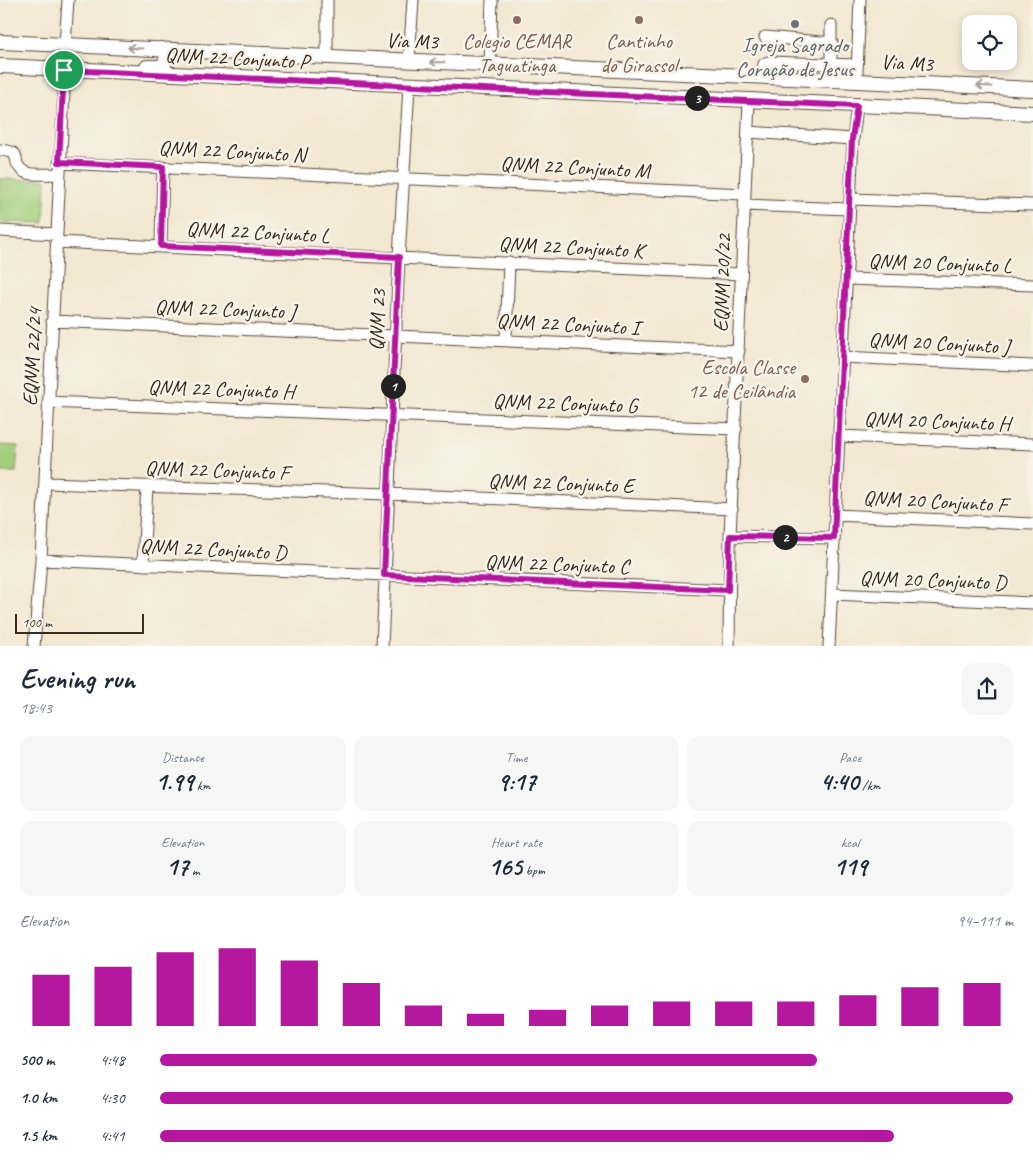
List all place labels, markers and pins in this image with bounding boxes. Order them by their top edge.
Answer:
marker: Colegio CEMAR Taguatinga [511,14,523,26]
marker: Cantinho do Girassol [633,14,645,26]
marker: Igreja Sagrado Coração de Jesus [789,18,801,30]
place label: Colegio CEMAR Taguatinga [463,28,573,78]
place label: Cantinho do Girassol [601,28,681,78]
place label: Igreja Sagrado Coração de Jesus [736,32,856,82]
pin [43,49,85,91]
pin: 3 [684,86,710,110]
place label: Escola Classe 12 de Ceilândia [687,354,797,404]
marker: Escola Classe 12 de Ceilândia [799,373,811,385]
pin: 1 [380,374,406,398]
pin: 2 [772,524,798,550]

